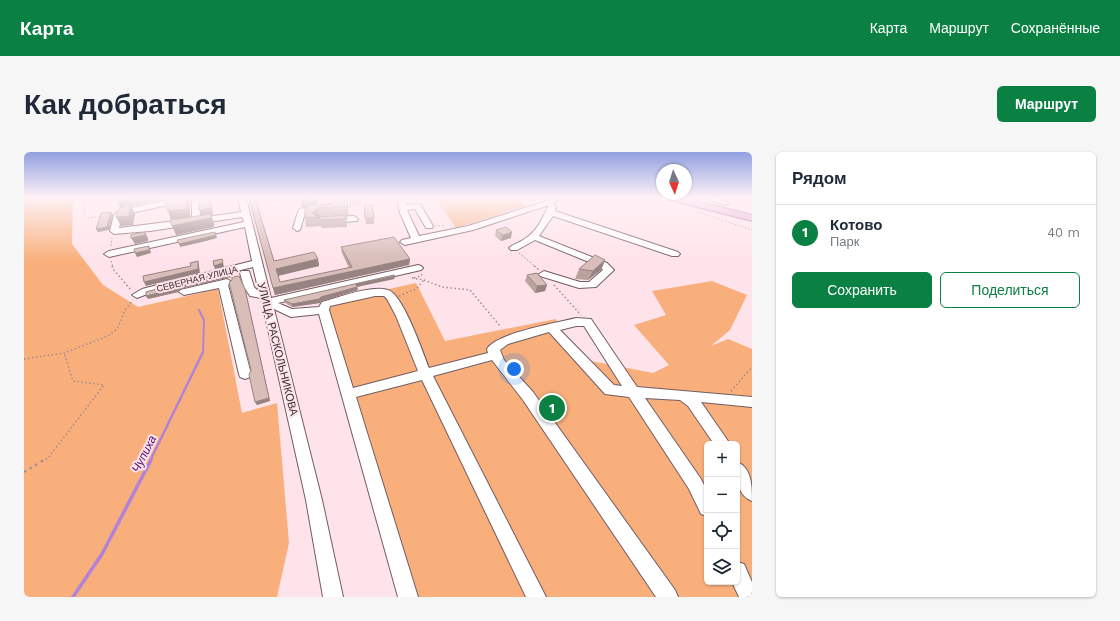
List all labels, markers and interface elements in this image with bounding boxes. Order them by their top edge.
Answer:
text: Карта [20,17,74,40]
text: Карта [870,20,907,36]
text: Маршрут [929,20,989,36]
text: Сохранённые [1011,20,1100,36]
button: Маршрут [997,86,1096,122]
text: Как добраться [24,88,227,121]
north arrow [656,164,692,200]
text: Рядом [792,168,847,188]
text: Котово [830,216,882,234]
text: 1 [802,225,808,240]
text: 40 m [1047,225,1080,240]
text: Парк [830,234,860,249]
street label: СЕВЕРНАЯ УЛИЦА [156,264,238,294]
button: Сохранить [792,272,932,308]
button: Поделиться [940,272,1080,308]
street label: УЛИЦА РАСКОЛЬНИКОВА [255,281,301,418]
your location [504,359,524,379]
pin: 1 [539,393,565,423]
water label: Чупиха [129,433,159,475]
map controls [704,441,740,585]
button: + [704,441,740,477]
button: − [704,477,740,513]
button: locate [704,513,740,549]
button: layers [704,549,740,585]

